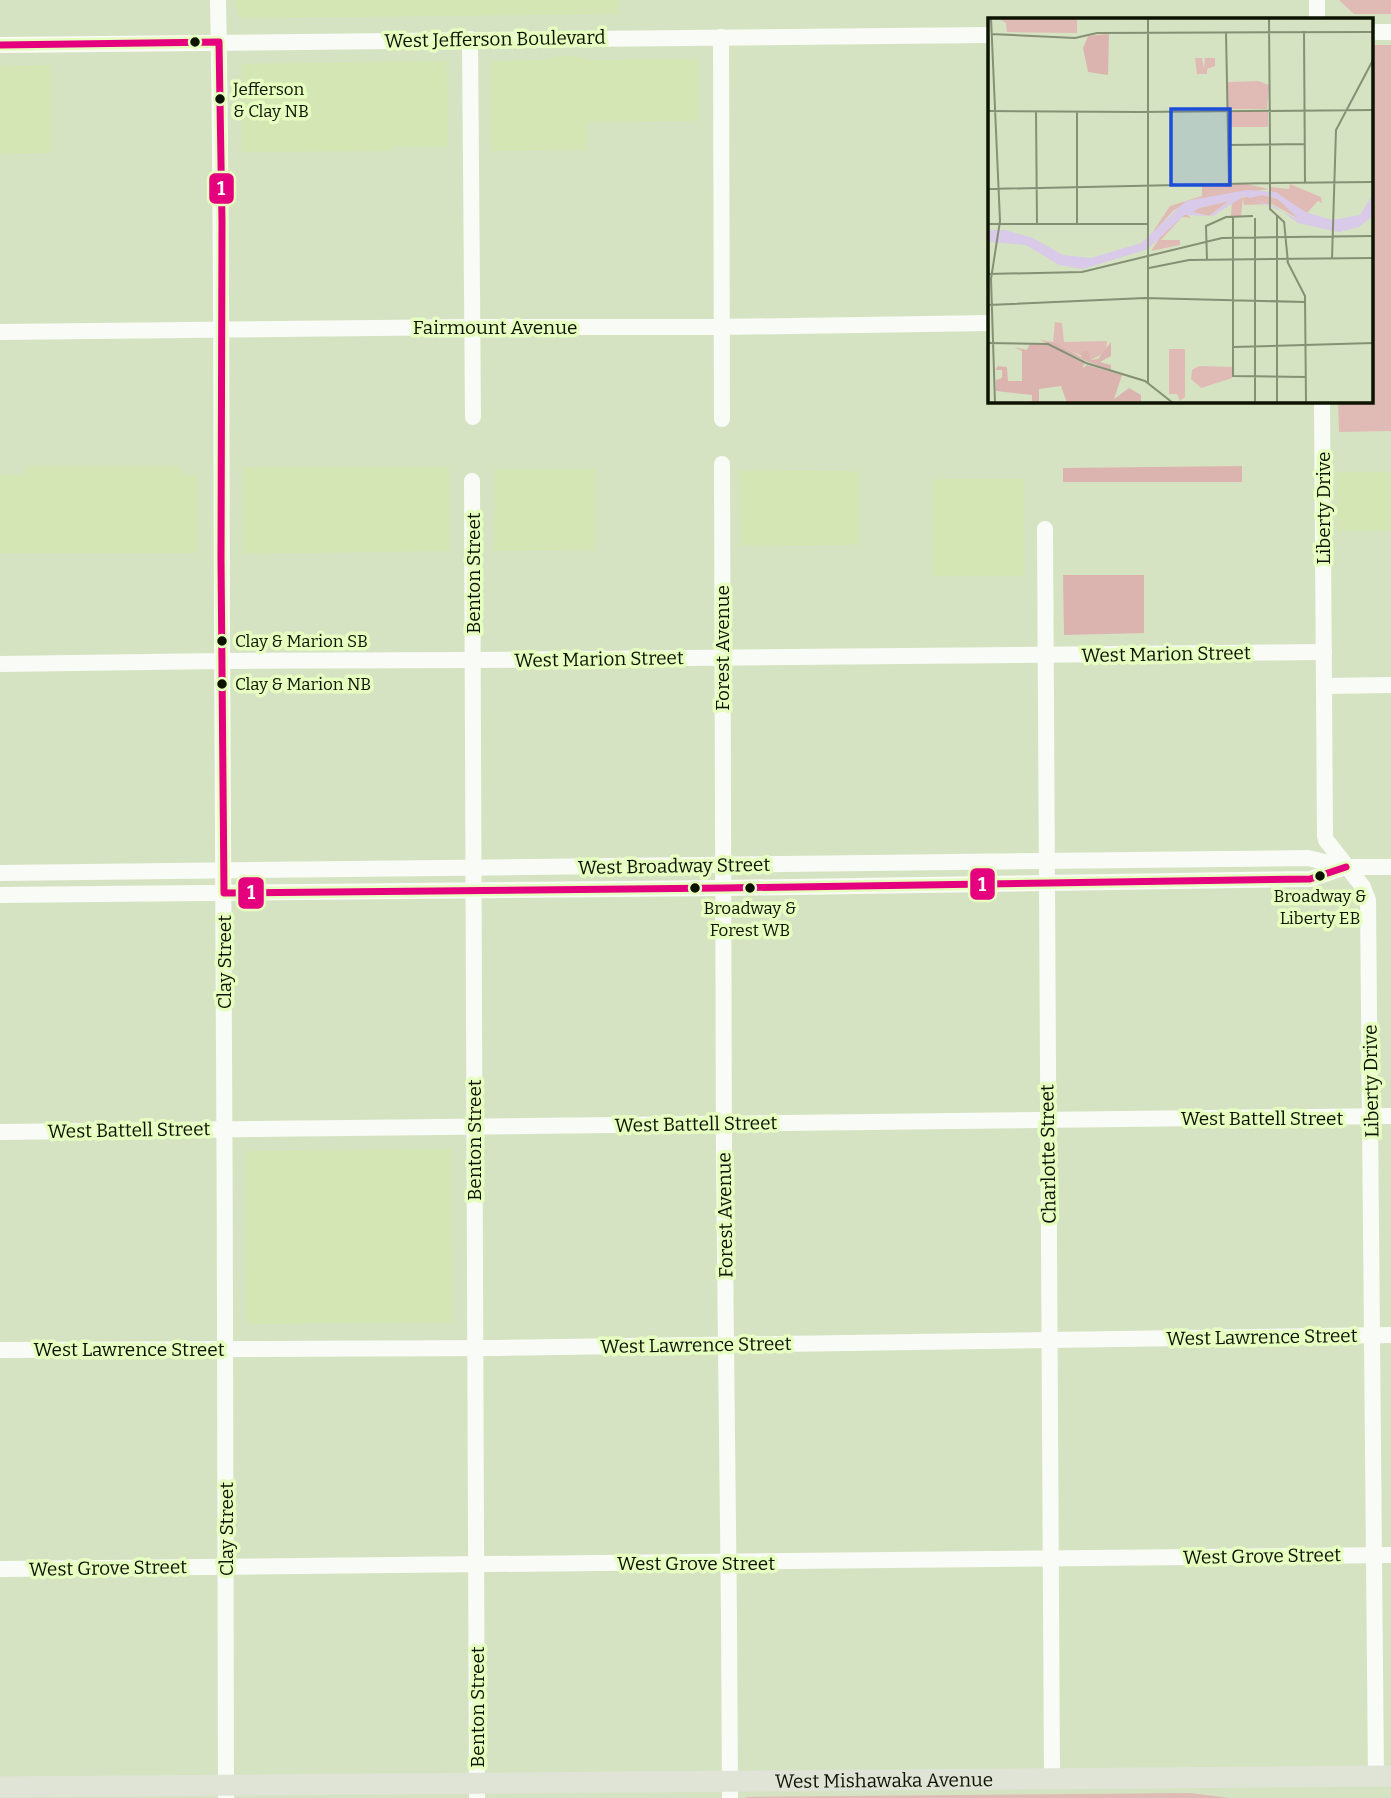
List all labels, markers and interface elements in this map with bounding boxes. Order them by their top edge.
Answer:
inset map [988,18,1374,402]
street label: West Jefferson Boulevard [384,26,606,52]
unlabelled marker [188,35,202,49]
place label: Jefferson & Clay NB [232,79,309,122]
marker: Jefferson & Clay NB [213,92,227,106]
line badge: 1 [208,172,235,205]
text: 1 [217,177,226,200]
street label: Fairmount Avenue [413,316,577,339]
street label: Liberty Drive [1312,451,1335,565]
street label: Benton Street [462,512,485,634]
street label: Forest Avenue [711,585,734,711]
place label: Clay & Marion SB [235,631,368,652]
marker: Clay & Marion SB [215,634,229,648]
street label: West Marion Street [1081,641,1251,667]
street label: West Marion Street [514,646,684,672]
place label: Clay & Marion NB [235,674,371,695]
marker: Clay & Marion NB [215,677,229,691]
street label: West Broadway Street [578,853,771,879]
line badge: 1 [969,867,996,901]
marker: Broadway & Liberty EB [1313,869,1327,883]
text: 1 [978,873,987,896]
line badge: 1 [237,876,265,910]
text: 1 [247,881,256,904]
unlabelled marker [688,881,702,895]
marker: Broadway & Forest WB [743,881,757,895]
place label: Broadway & Liberty EB [1274,886,1366,929]
place label: Broadway & Forest WB [704,898,796,941]
street label: Clay Street [213,915,236,1009]
street label: Liberty Drive [1359,1024,1383,1138]
street label: Benton Street [463,1079,486,1201]
street label: Charlotte Street [1035,1084,1061,1224]
street label: West Battell Street [1181,1107,1343,1130]
street label: West Battell Street [614,1111,778,1137]
street label: West Battell Street [47,1117,211,1143]
street label: Forest Avenue [712,1152,738,1278]
street label: West Lawrence Street [1166,1324,1358,1350]
street label: West Lawrence Street [600,1332,792,1358]
street label: West Lawrence Street [33,1338,225,1361]
street label: Clay Street [215,1482,238,1576]
street label: West Grove Street [1183,1543,1341,1569]
street label: West Grove Street [617,1552,775,1575]
street label: West Grove Street [29,1555,187,1581]
street label: Benton Street [466,1646,489,1768]
street label: West Mishawaka Avenue [775,1768,993,1792]

